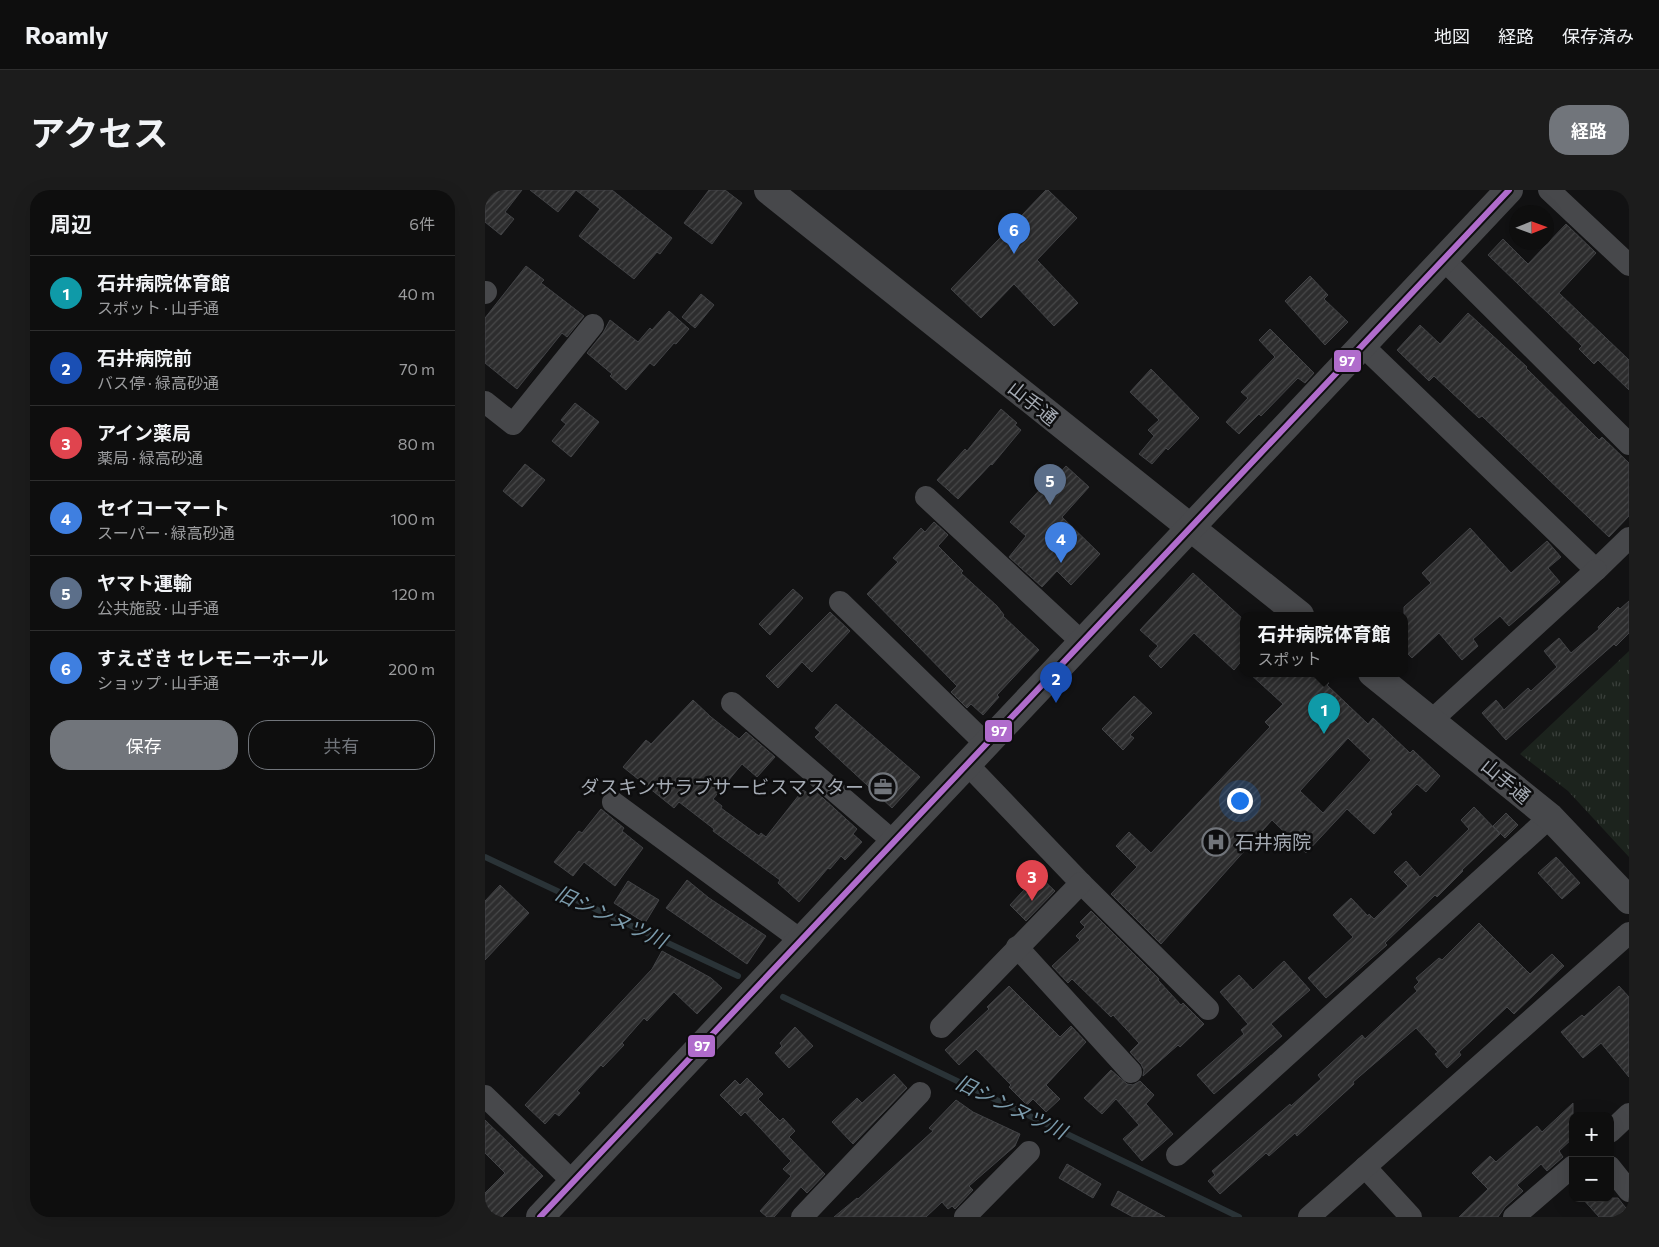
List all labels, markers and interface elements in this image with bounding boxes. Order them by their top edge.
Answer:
text: Roamly [25,20,108,49]
text: 地図 [1434,25,1470,47]
text: 経路 [1498,25,1534,47]
text: 保存済み [1562,25,1634,47]
button: 経路 [1549,105,1629,155]
text: アクセス [30,110,168,153]
north arrow [1509,205,1554,250]
text: 周辺 [50,211,92,236]
pin: 6 [998,213,1030,254]
text: 6件 [409,214,435,233]
text: 石井病院体育館 [97,271,230,294]
text: 1 [62,284,70,303]
text: 40 m [398,284,435,303]
text: スポット · 山手通 [97,298,219,317]
text: 石井病院前 [97,346,192,369]
line badge: 97 [1333,349,1362,373]
text: 97 [1339,352,1355,369]
text: 2 [61,359,71,378]
text: 70 m [399,359,435,378]
text: バス停 · 緑高砂通 [97,373,219,392]
street label: 山手通 [1004,376,1063,429]
text: アイン薬局 [97,421,191,444]
text: 3 [61,434,71,453]
text: 80 m [398,434,435,453]
text: 薬局 · 緑高砂通 [97,448,203,467]
pin: 5 [1034,464,1066,505]
text: セイコーマート [97,496,230,519]
text: 4 [61,509,71,528]
text: 100 m [390,509,435,528]
pin: 4 [1045,522,1077,563]
text: スーパー · 緑高砂通 [97,523,235,542]
text: ヤマト運輸 [97,571,192,594]
text: 5 [61,584,71,603]
text: 120 m [392,584,435,603]
text: 公共施設 · 山手通 [97,598,219,617]
popup [1240,612,1408,677]
text: 石井病院体育館 [1257,622,1391,645]
text: すえざき セレモニーホール [97,646,329,669]
text: スポット [1257,649,1322,668]
text: 6 [61,659,71,678]
text: 200 m [388,659,435,678]
pin: 2 [1040,662,1072,703]
text: ショップ · 山手通 [97,673,219,692]
pin: 1 [1308,693,1340,734]
line badge: 97 [984,719,1013,743]
button: 保存 [50,720,238,770]
button: 共有 [248,720,435,770]
text: 97 [991,722,1007,739]
street label: 山手通 [1477,753,1536,808]
office icon: ダスキンサラブサービスマスター [868,772,898,802]
place label: ダスキンサラブサービスマスター [580,775,864,798]
your location [1227,788,1253,814]
hospital icon: 石井病院 [1201,827,1231,857]
place label: 石井病院 [1235,830,1311,853]
pin: 3 [1016,860,1048,901]
water label: 旧シンヌツ川 [552,880,673,953]
line badge: 97 [687,1034,716,1058]
text: 97 [694,1037,710,1054]
water label: 旧シンヌツ川 [952,1069,1072,1144]
map controls [1569,1112,1614,1202]
button: + [1569,1112,1614,1157]
button: − [1569,1157,1614,1202]

